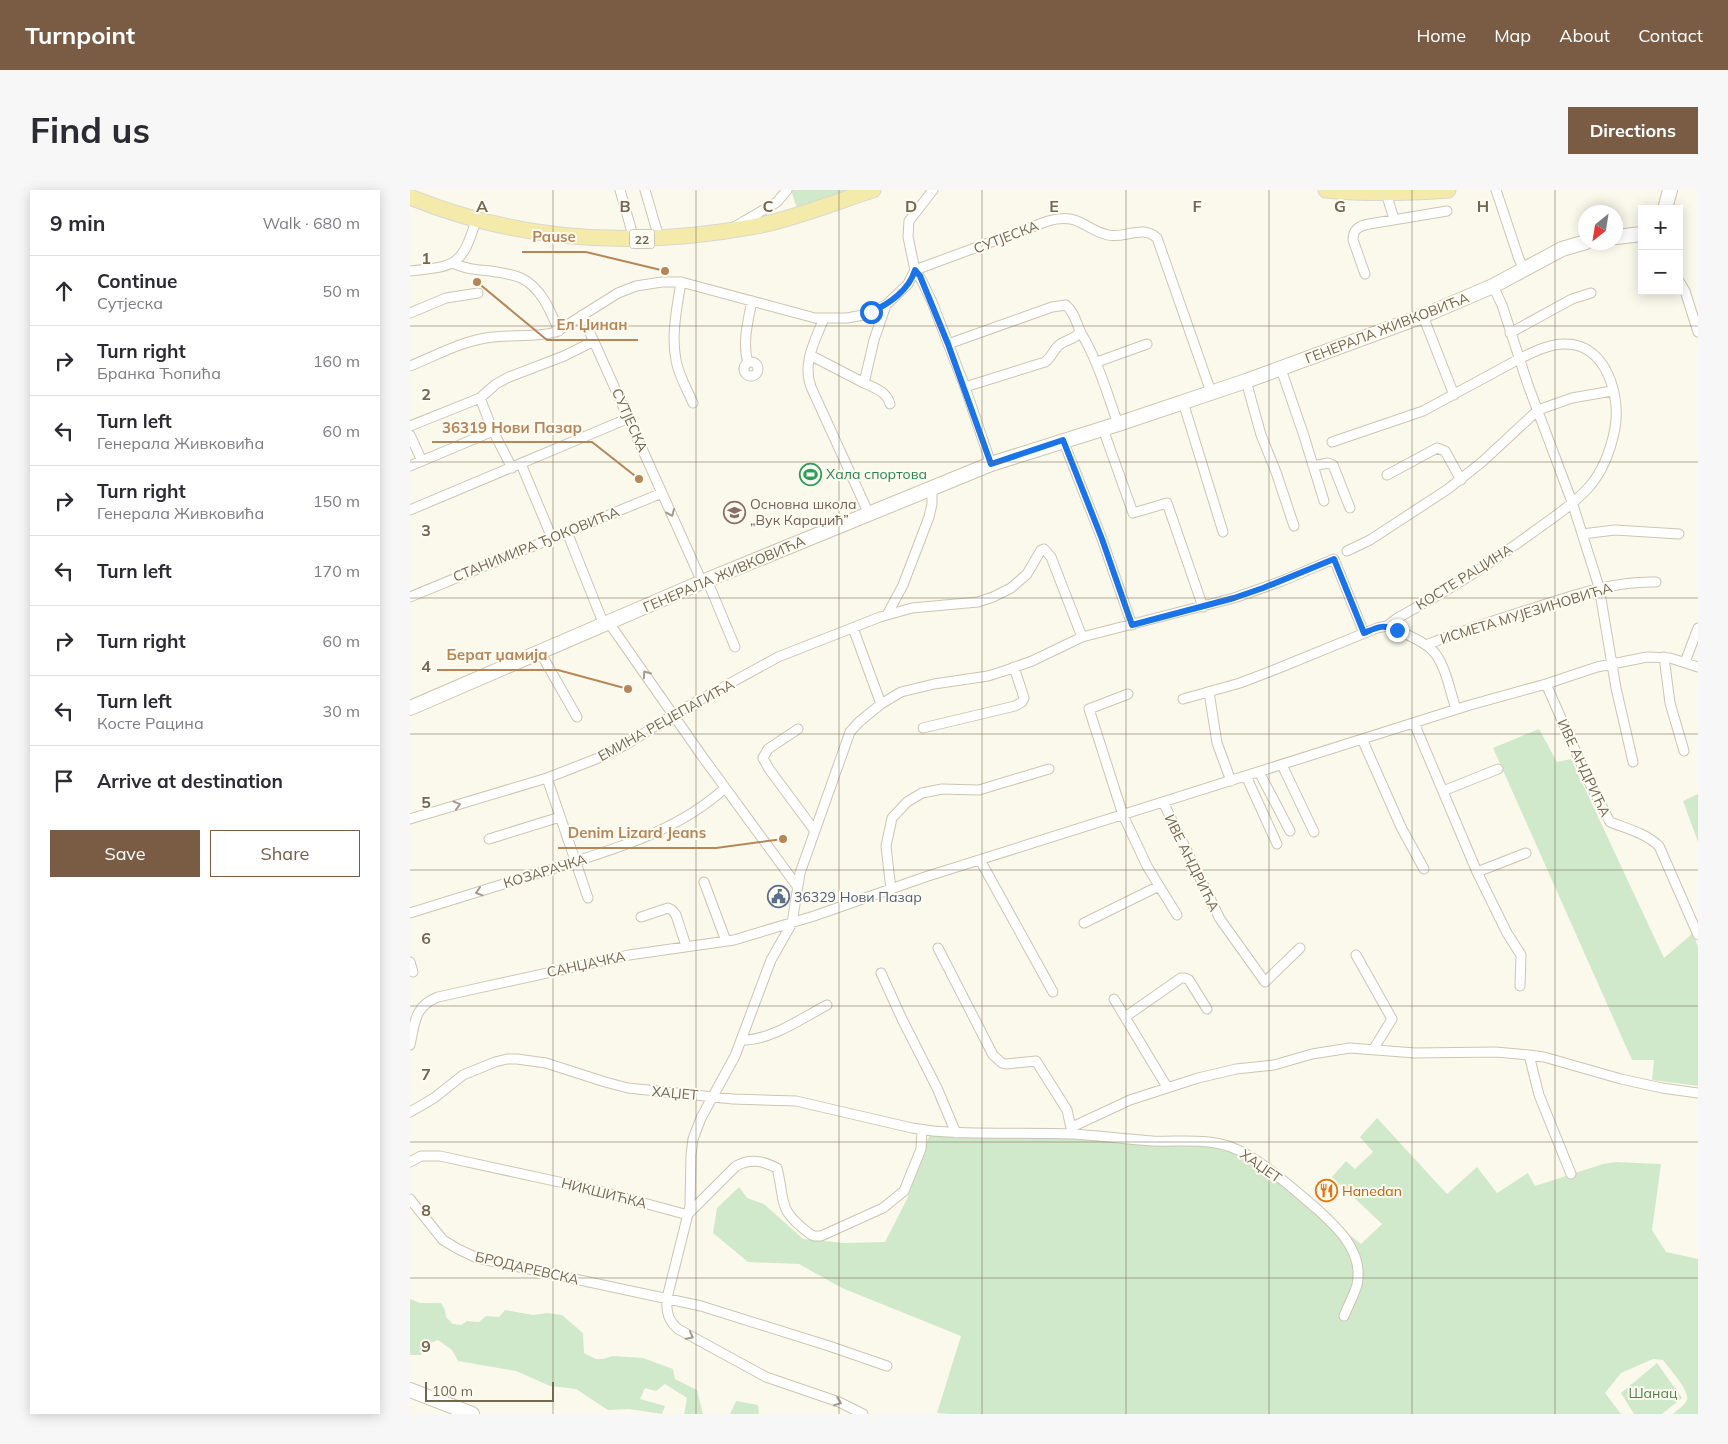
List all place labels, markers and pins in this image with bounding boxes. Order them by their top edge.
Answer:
callout: Pause [522,222,586,252]
callout: Ел Џинан [547,310,638,340]
callout: 36319 Нови Пазар [432,412,592,442]
sports icon: Хала спортова [798,462,822,486]
place label: Хала спортова [826,465,927,483]
place label: Основна школа „Вук Караџић” [750,495,856,529]
school or university icon: Основна школа „Вук Караџић” [722,500,746,524]
callout: Берат џамија [437,640,558,670]
callout: Denim Lizard Jeans [558,818,716,848]
public building icon: 36329 Нови Пазар [766,885,790,909]
place label: 36329 Нови Пазар [794,888,922,906]
restaurant icon: Hanedan [1314,1179,1338,1203]
place label: Hanedan [1342,1182,1402,1200]

